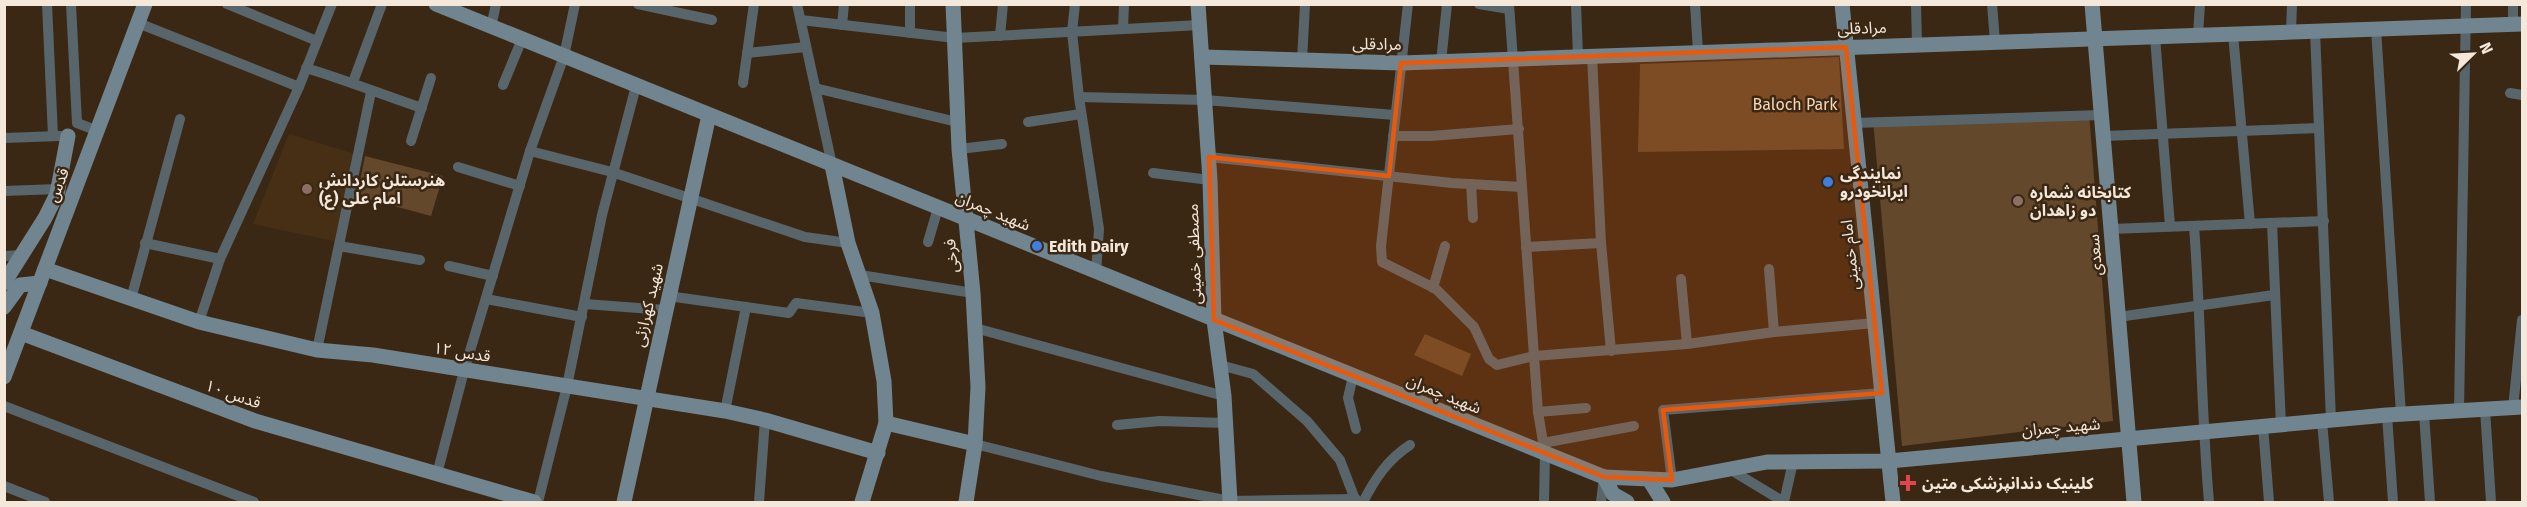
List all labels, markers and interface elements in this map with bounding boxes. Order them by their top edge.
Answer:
street label: مرادقلی [1837,18,1887,38]
north arrow [2443,24,2503,84]
street label: مرادقلی [1352,34,1402,54]
text: N [2475,39,2497,57]
park label: Baloch Park [1753,95,1838,114]
place label: نمایندگی ایرانخودرو [1840,164,1908,201]
street label: قدس [43,165,73,205]
place label: هنرستلن کاردانش امام علی (ع) [319,171,445,210]
marker: نمایندگی ایرانخودرو [1821,175,1835,189]
marker: هنرستلن کاردانش امام علی (ع) [300,182,314,196]
place label: کتابخانه شماره دو زاهدان [2030,183,2132,220]
street label: شهید چمران [953,187,1033,236]
marker: کتابخانه شماره دو زاهدان [2011,194,2025,208]
street label: مصطفی خمینی [1183,203,1205,305]
street label: امام خمینی [1837,219,1866,291]
street label: سعدی [2084,233,2106,277]
place label: Edith Dairy [1049,237,1129,256]
street label: فرخی [940,238,962,274]
marker: Edith Dairy [1030,239,1044,253]
street label: شهید کهرازئی [629,261,667,349]
street label: قدس ۱۲ [432,338,492,366]
street label: شهید چمران [1404,370,1484,419]
street label: قدس ۱۰ [203,376,263,412]
street label: شهید چمران [2021,414,2101,441]
marker: کلینیک دندانپزشکی متین [1899,474,1917,492]
place label: کلینیک دندانپزشکی متین [1922,474,2094,493]

